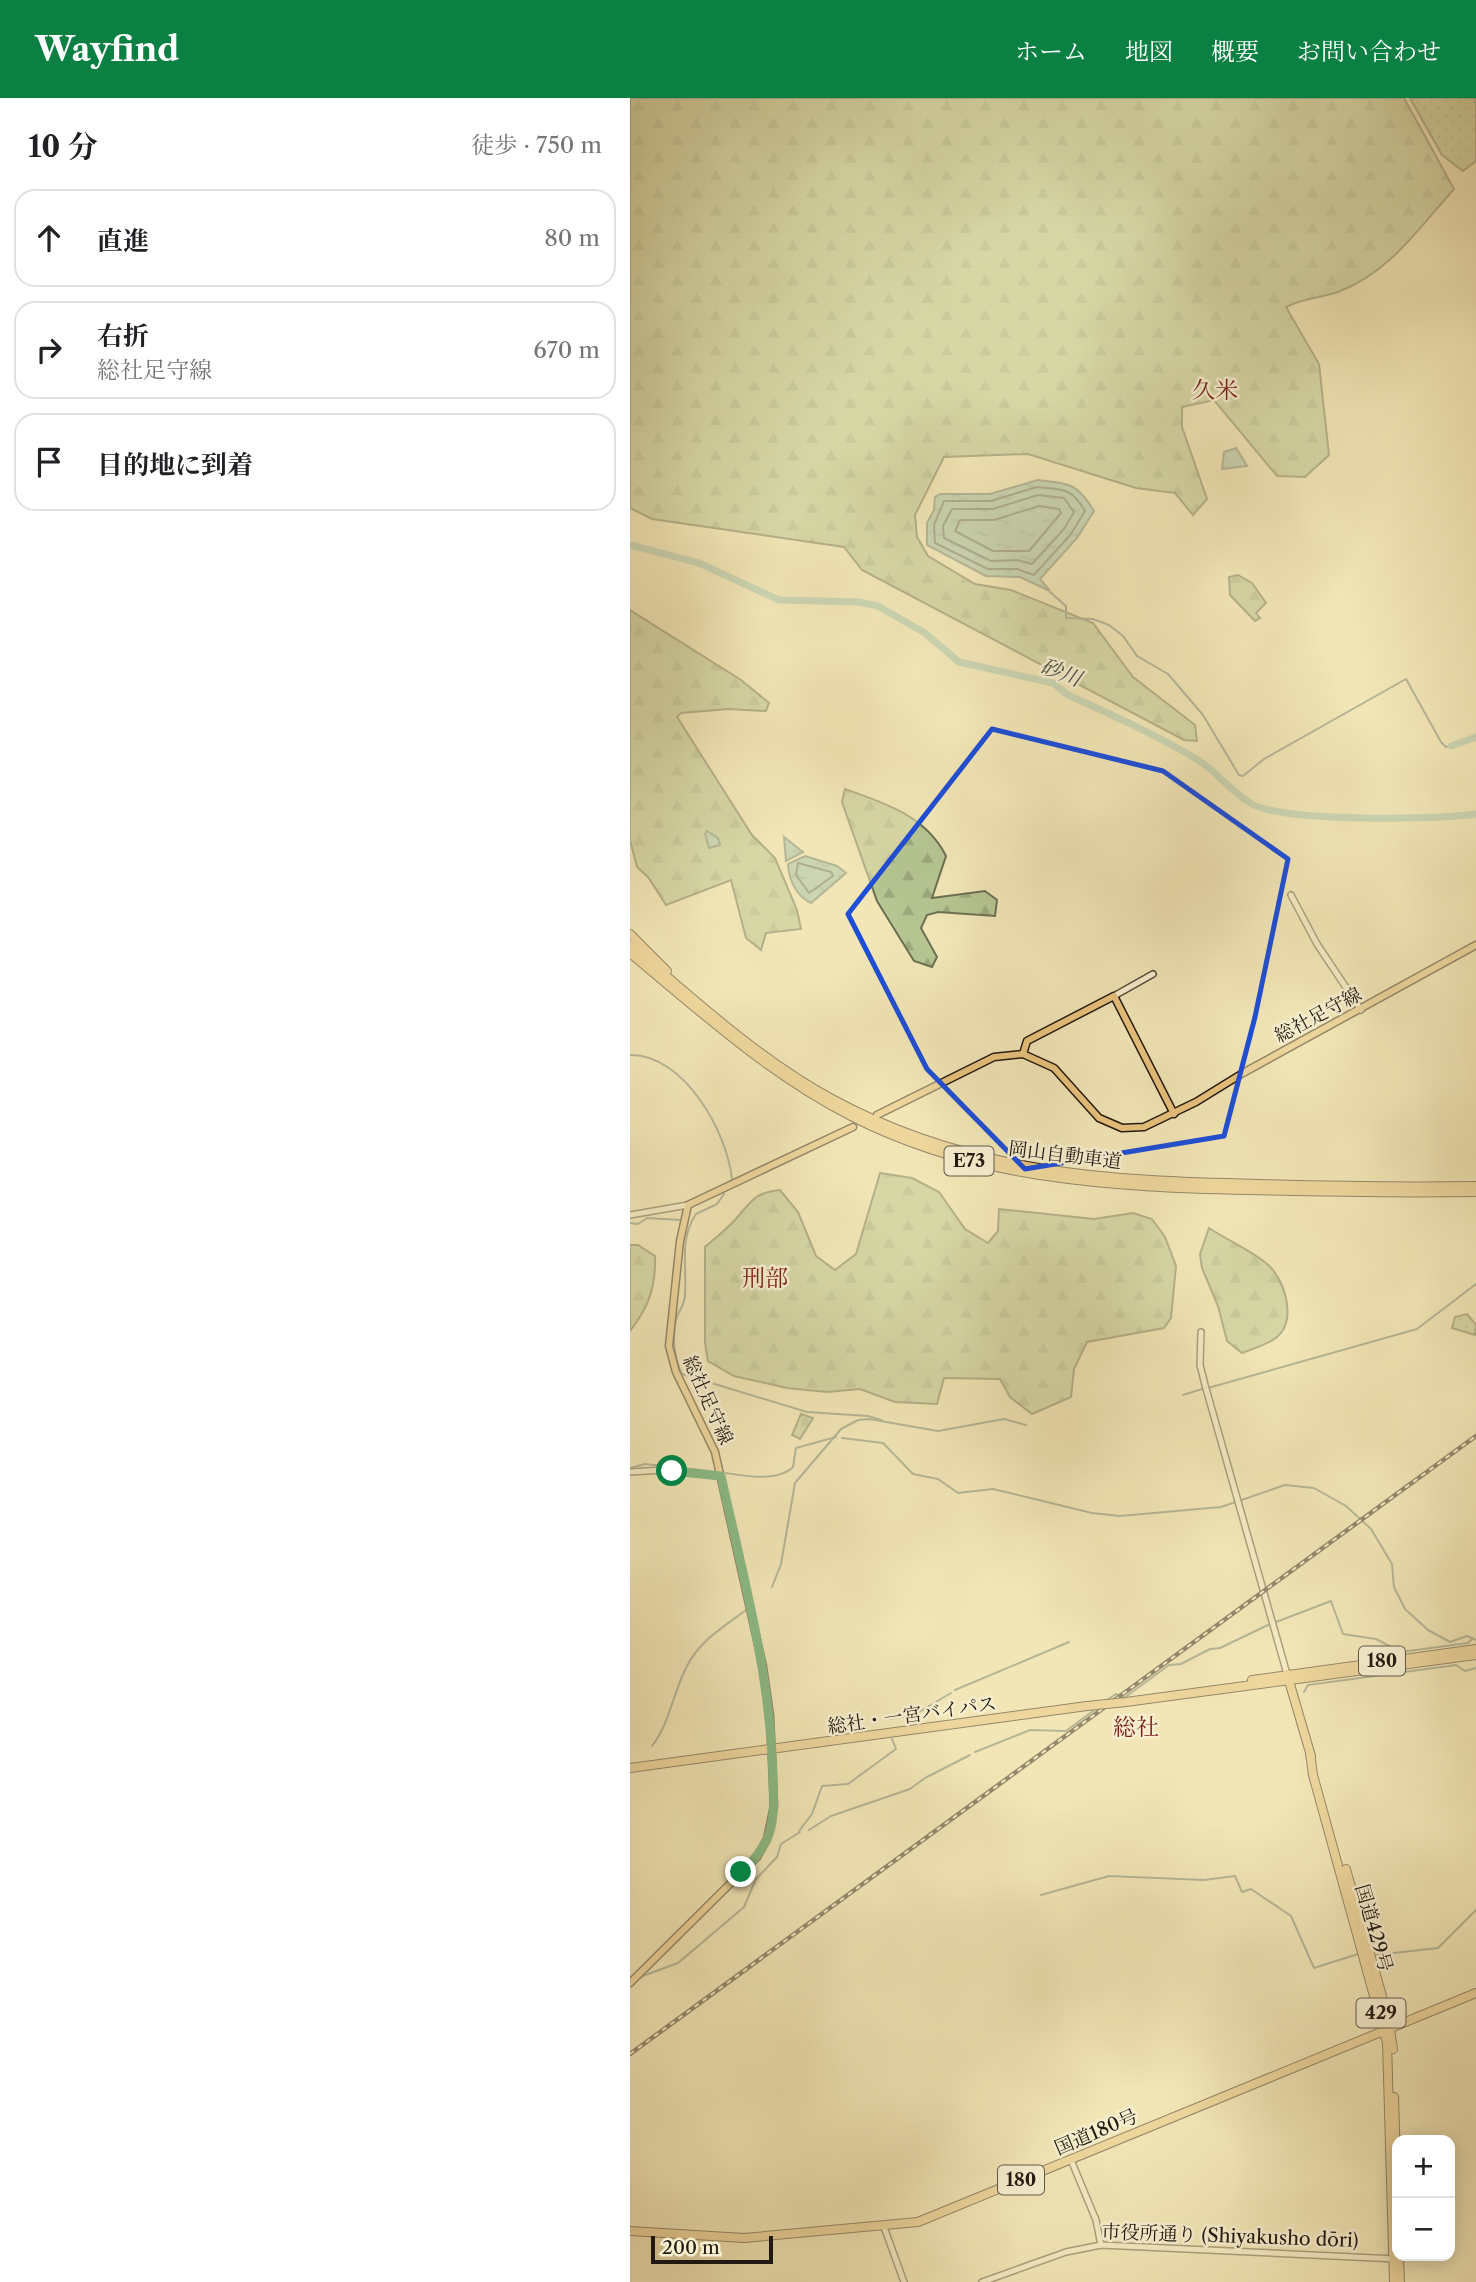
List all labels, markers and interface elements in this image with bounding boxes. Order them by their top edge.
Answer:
text: Wayfind [35,29,179,70]
text: ホーム [1015,37,1087,66]
text: 地図 [1125,37,1173,66]
text: 概要 [1211,37,1259,66]
text: お問い合わせ [1297,37,1441,66]
text: 10 分 [28,128,98,165]
text: 徒歩 · 750 m [471,131,602,159]
icon: ahead [30,219,68,257]
text: 80 m [544,224,600,252]
text: 直進 [97,225,149,257]
text: 右折 [97,320,149,352]
icon: right [30,331,68,369]
text: 670 m [533,336,600,364]
text: 総社足守線 [97,356,212,384]
district label: 久米 [1192,376,1238,404]
icon: arrive [30,443,68,481]
text: 目的地に到着 [97,449,253,481]
water label: 砂川 [1037,653,1087,692]
street label: 総社足守線 [1271,983,1365,1047]
street label: 岡山自動車道 [1007,1137,1123,1173]
road number: E73 [944,1146,994,1176]
district label: 刑部 [742,1264,788,1292]
street label: 総社足守線 [678,1352,738,1448]
route start [656,1455,687,1486]
road number: 180 [1359,1646,1405,1676]
street label: 総社・一宮バイパス [826,1692,998,1738]
district label: 総社 [1113,1713,1159,1741]
route end [725,1856,756,1887]
street label: 国道429号 [1351,1882,1397,1974]
road number: 429 [1356,1998,1406,2027]
street label: 国道180号 [1051,2104,1141,2160]
map controls [1392,2135,1455,2261]
button: + [1392,2135,1455,2198]
road number: 180 [998,2166,1044,2194]
button: − [1392,2198,1455,2261]
street label: 市役所通り (Shiyakusho dōri) [1101,2220,1359,2252]
scale bar [651,2233,774,2265]
text: 200 m [662,2236,720,2259]

